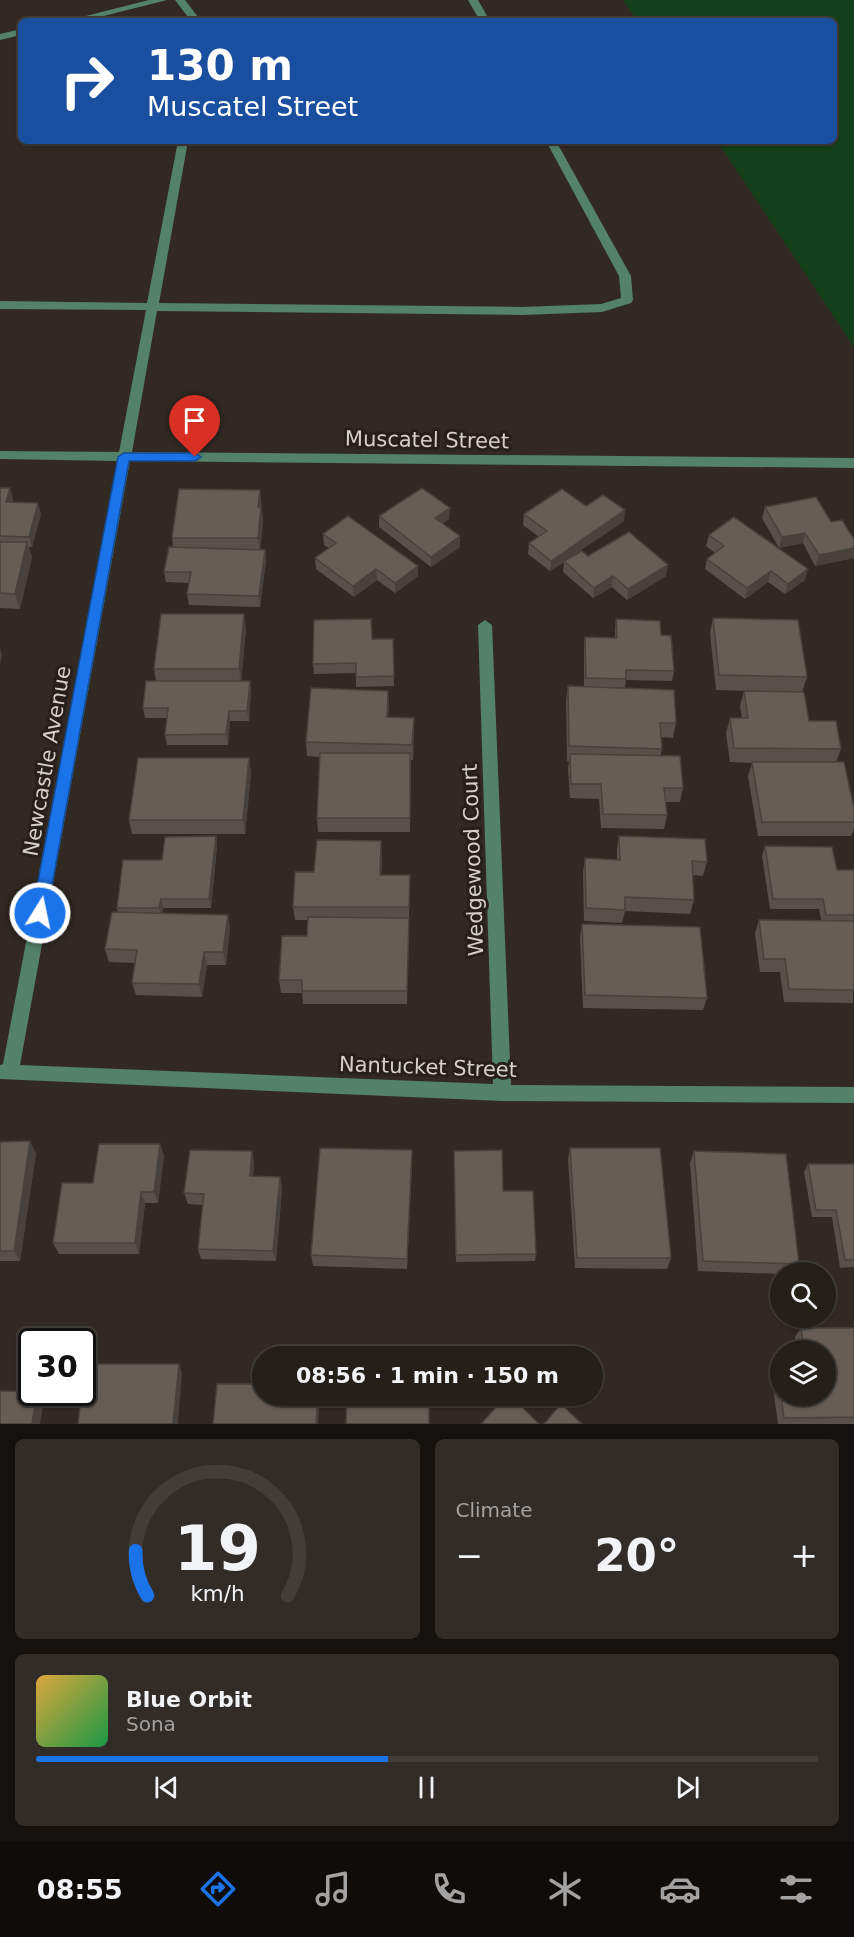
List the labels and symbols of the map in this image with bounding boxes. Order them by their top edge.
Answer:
pin [169,395,220,457]
street label: Muscatel Street [345,427,509,453]
street label: Newcastle Avenue [18,664,76,858]
street label: Wedgewood Court [458,763,488,957]
position arrow [8,881,72,945]
street label: Nantucket Street [339,1052,517,1082]
speed limit sign: 30 [18,1328,96,1406]

